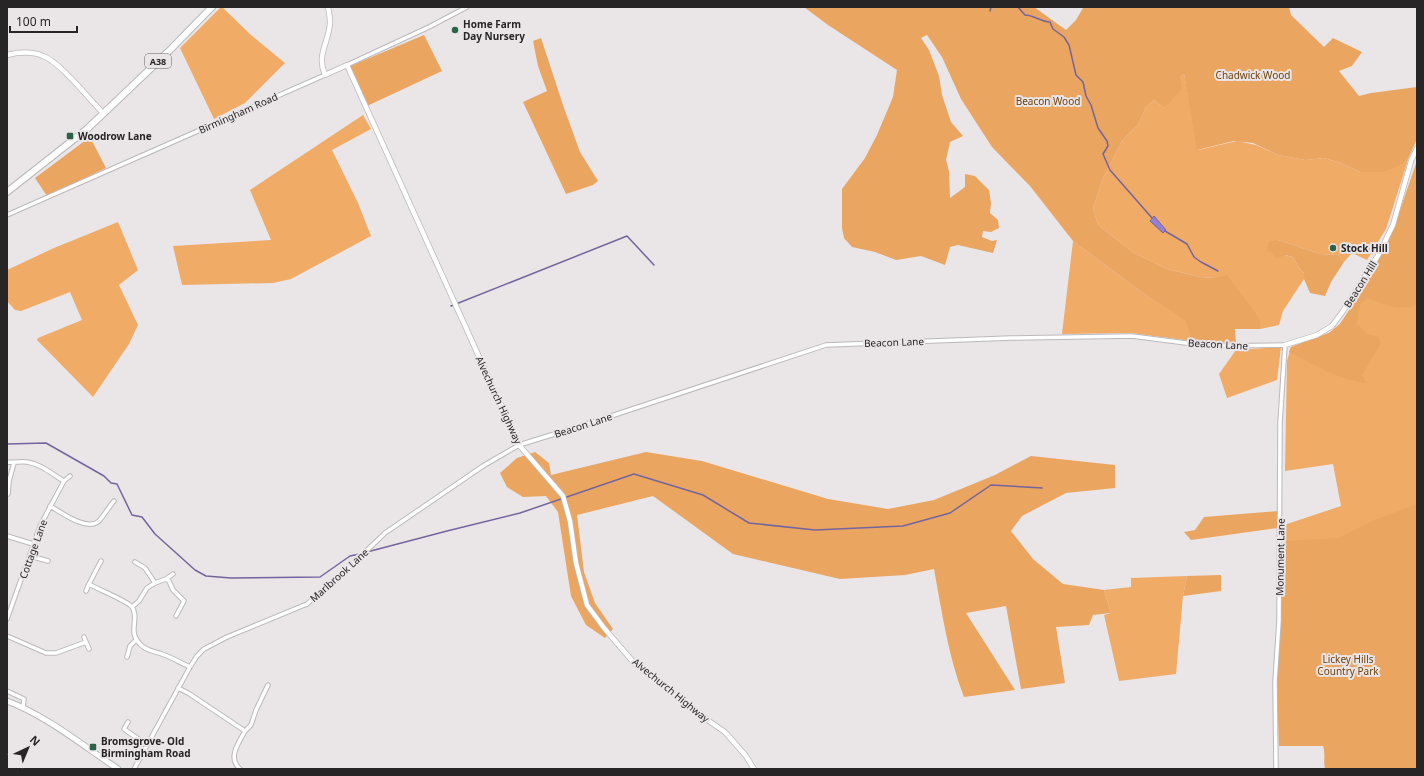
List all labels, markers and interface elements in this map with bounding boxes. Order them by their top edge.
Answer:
scale bar [10,8,77,34]
text: 100 m [16,13,51,30]
place label: Home Farm Day Nursery [463,17,525,43]
marker: Home Farm Day Nursery [450,25,460,35]
road number: A38 [145,54,171,68]
park label: Chadwick Wood [1216,68,1290,82]
street label: Birmingham Road [196,89,280,137]
park label: Beacon Wood [1016,94,1080,108]
place label: Woodrow Lane [78,129,152,143]
marker: Woodrow Lane [65,131,75,141]
place label: Stock Hill [1341,241,1388,255]
marker: Stock Hill [1328,243,1338,253]
street label: Beacon Hill [1340,258,1380,310]
street label: Beacon Lane [864,334,925,350]
street label: Beacon Lane [1188,335,1249,353]
street label: Alvechurch Highway [473,354,526,447]
street label: Beacon Lane [552,409,614,441]
street label: Cottage Lane [16,517,50,581]
street label: Monument Lane [1272,518,1288,596]
street label: Marlbrook Lane [307,545,372,605]
park label: Lickey Hills Country Park [1317,652,1379,678]
street label: Alvechurch Highway [630,655,713,726]
north arrow [8,728,48,768]
text: N [27,732,44,749]
place label: Bromsgrove- Old Birmingham Road [101,734,191,760]
marker: Bromsgrove- Old Birmingham Road [88,742,98,752]

